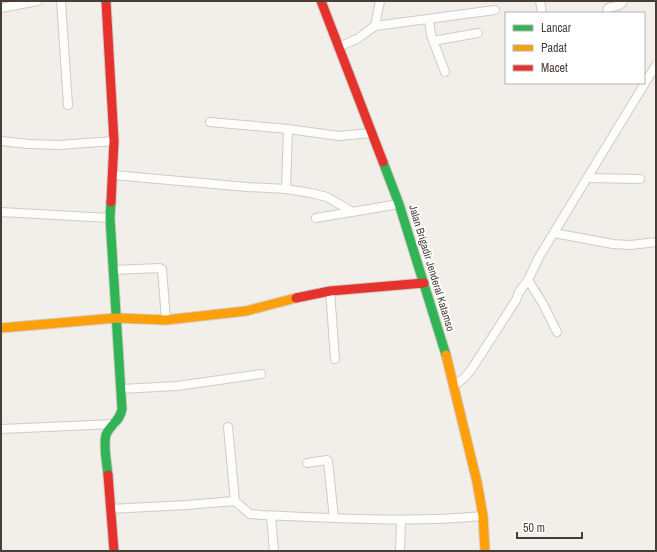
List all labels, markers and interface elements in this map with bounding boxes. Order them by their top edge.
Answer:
legend [505,12,645,84]
text: Lancar [541,20,572,36]
text: Padat [541,40,567,56]
text: Macet [541,60,568,76]
street label: Jalan Brigadir Jenderal Katamso [406,203,458,333]
scale bar [517,514,582,540]
text: 50 m [523,520,545,536]

